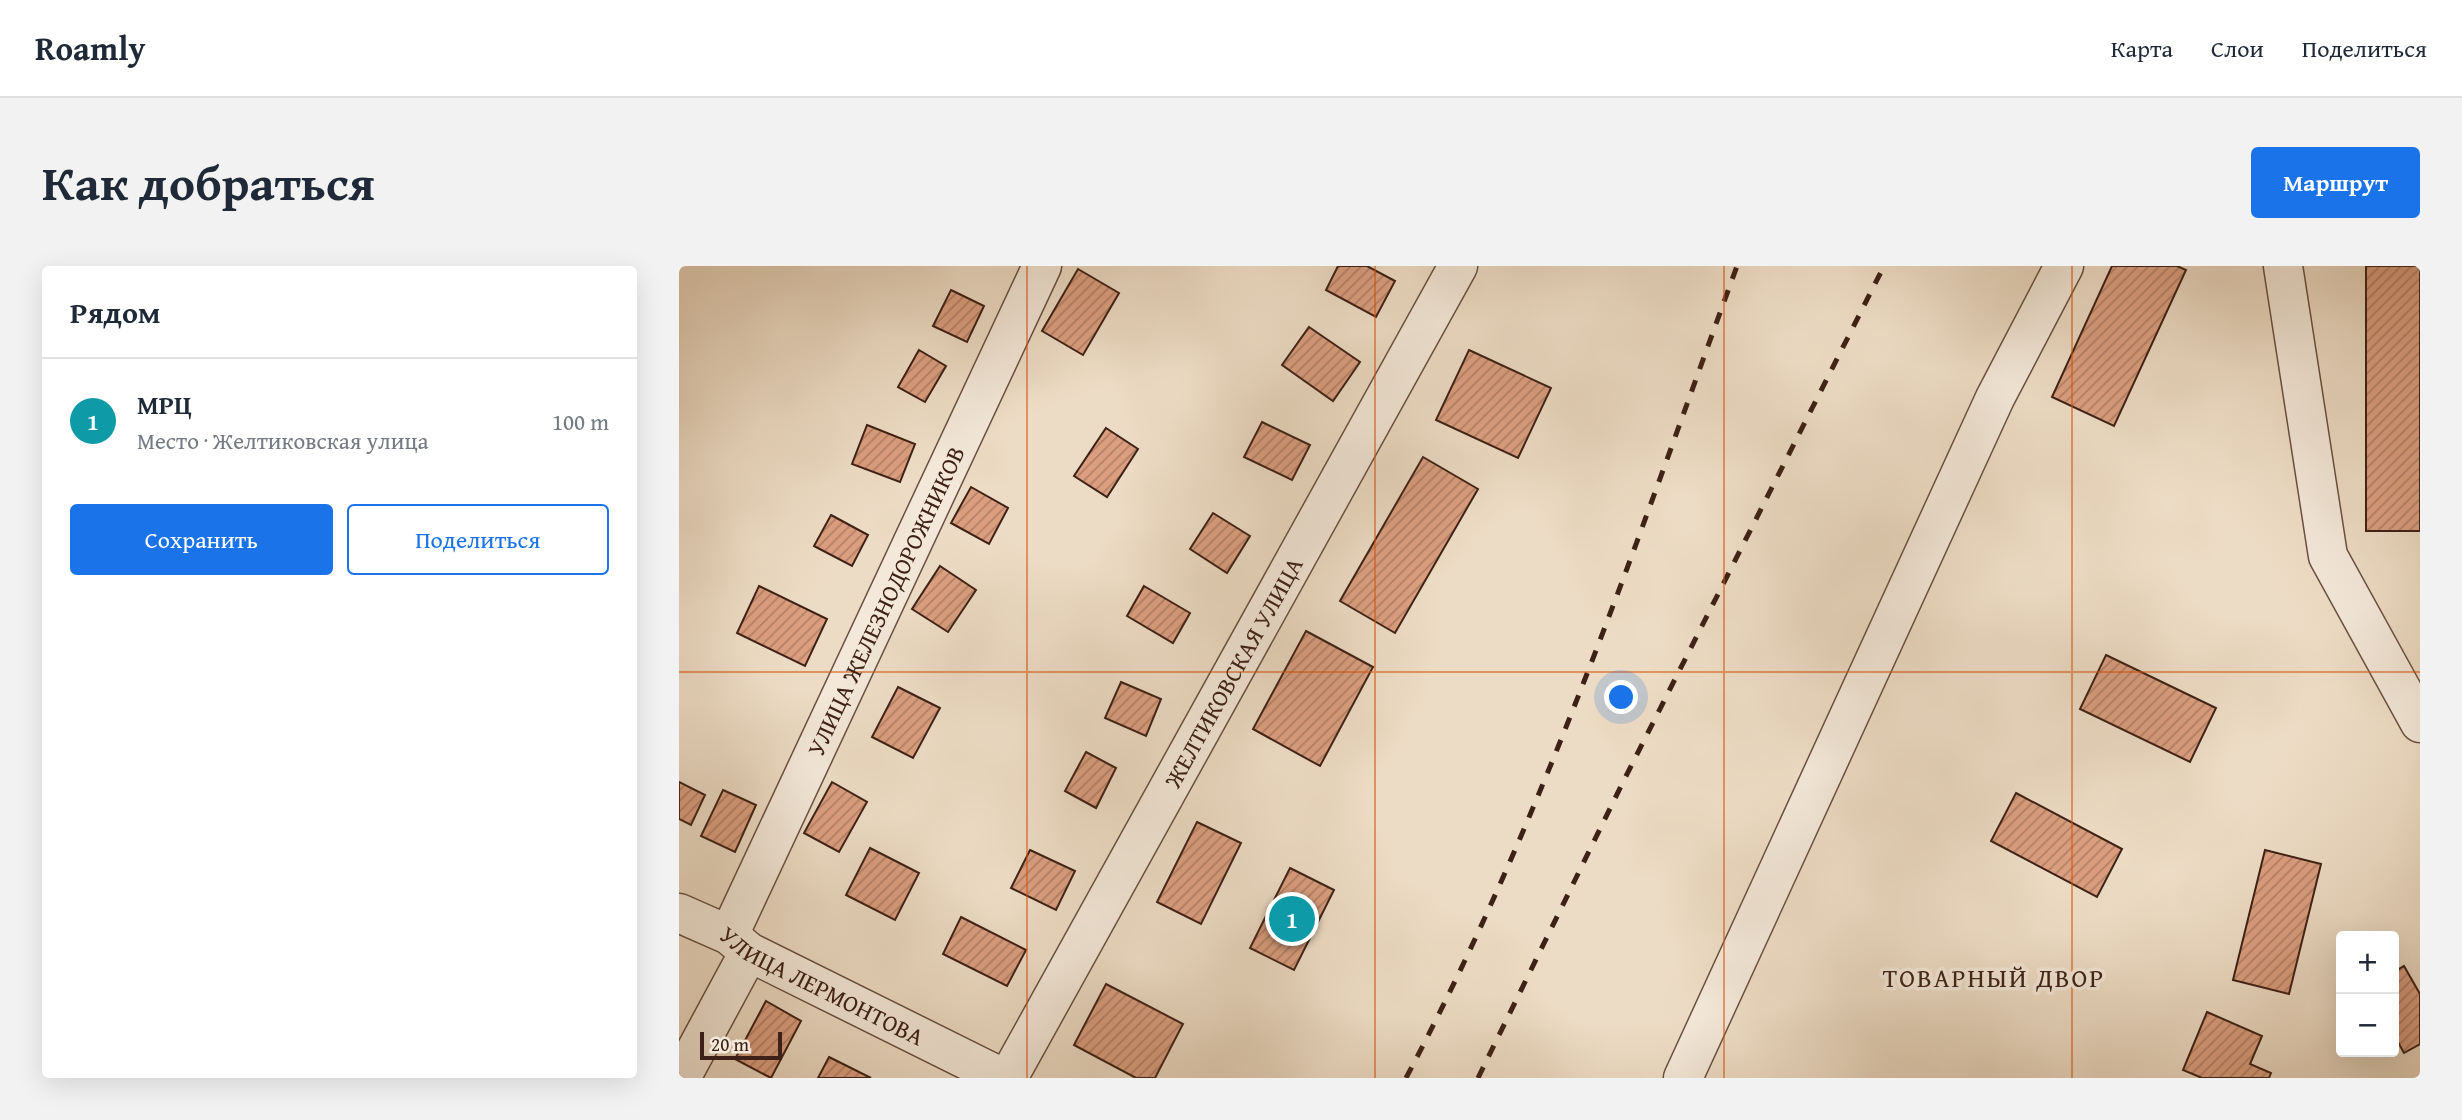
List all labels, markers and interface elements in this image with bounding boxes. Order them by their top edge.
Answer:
text: Roamly [35,24,145,72]
text: Карта [2111,31,2173,66]
text: Слои [2211,31,2264,66]
text: Поделиться [2302,31,2427,66]
text: Как добраться [42,146,375,218]
button: Маршрут [2251,147,2420,218]
text: Рядом [70,290,161,334]
text: МРЦ [137,385,192,424]
text: 1 [87,405,99,438]
text: 100 m [552,405,609,438]
text: Место · Желтиковская улица [137,424,428,457]
street label: УЛИЦА ЖЕЛЕЗНОДОРОЖНИКОВ [798,440,973,762]
button: Сохранить [70,504,333,575]
button: Поделиться [347,504,609,575]
street label: ЖЕЛТИКОВСКАЯ УЛИЦА [1154,550,1311,795]
your location [1604,680,1638,714]
pin: 1 [1269,893,1315,945]
street label: УЛИЦА ЛЕРМОНТОВА [712,917,931,1054]
map controls [2336,931,2399,1057]
button: + [2336,931,2399,994]
district label: ТОВАРНЫЙ ДВОР [1883,958,2105,997]
button: − [2336,994,2399,1057]
scale bar [700,1029,782,1061]
text: 20 m [711,1030,749,1058]

